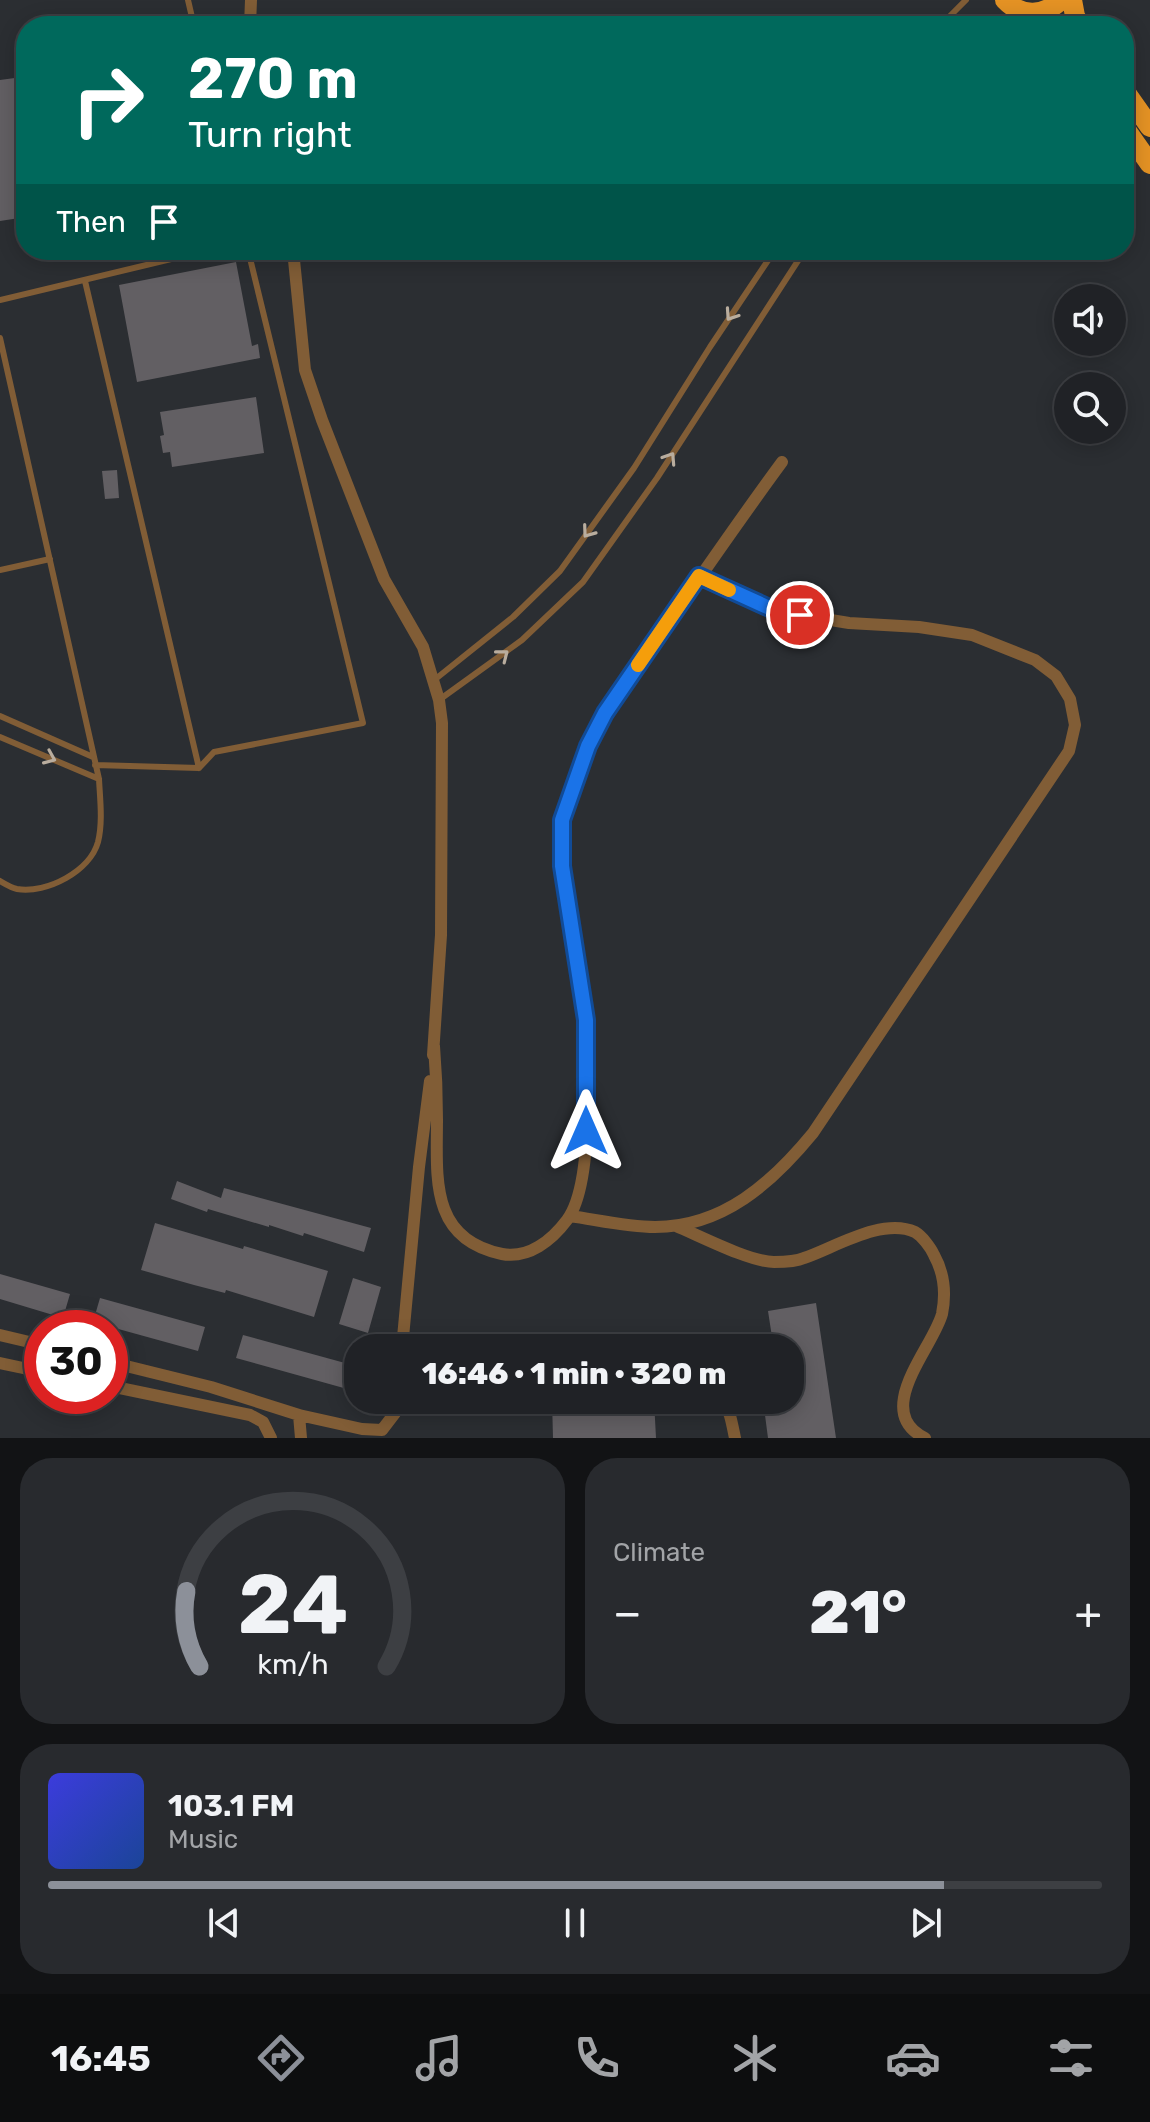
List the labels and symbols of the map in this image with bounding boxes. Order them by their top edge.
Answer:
one-way arrow [726,306,741,321]
one-way arrow [660,452,675,467]
one-way arrow [584,523,598,538]
pin [766,581,834,649]
one-way arrow [494,650,509,664]
one-way arrow [42,749,56,765]
position arrow [544,1089,628,1173]
speed limit sign: 30 [24,1310,128,1414]

